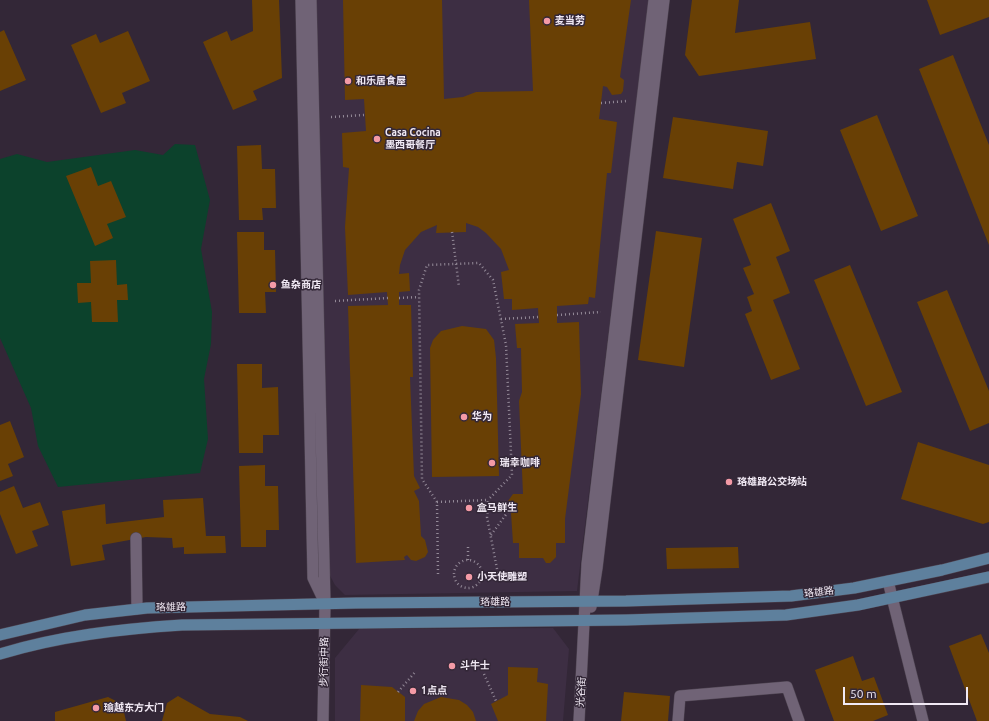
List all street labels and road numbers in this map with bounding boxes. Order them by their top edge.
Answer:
street label: 珞雄路 [803,584,835,600]
street label: 珞雄路 [480,596,510,608]
street label: 珞雄路 [156,601,186,613]
street label: 步行街中路 [318,637,330,687]
street label: 光谷街 [574,677,588,707]

